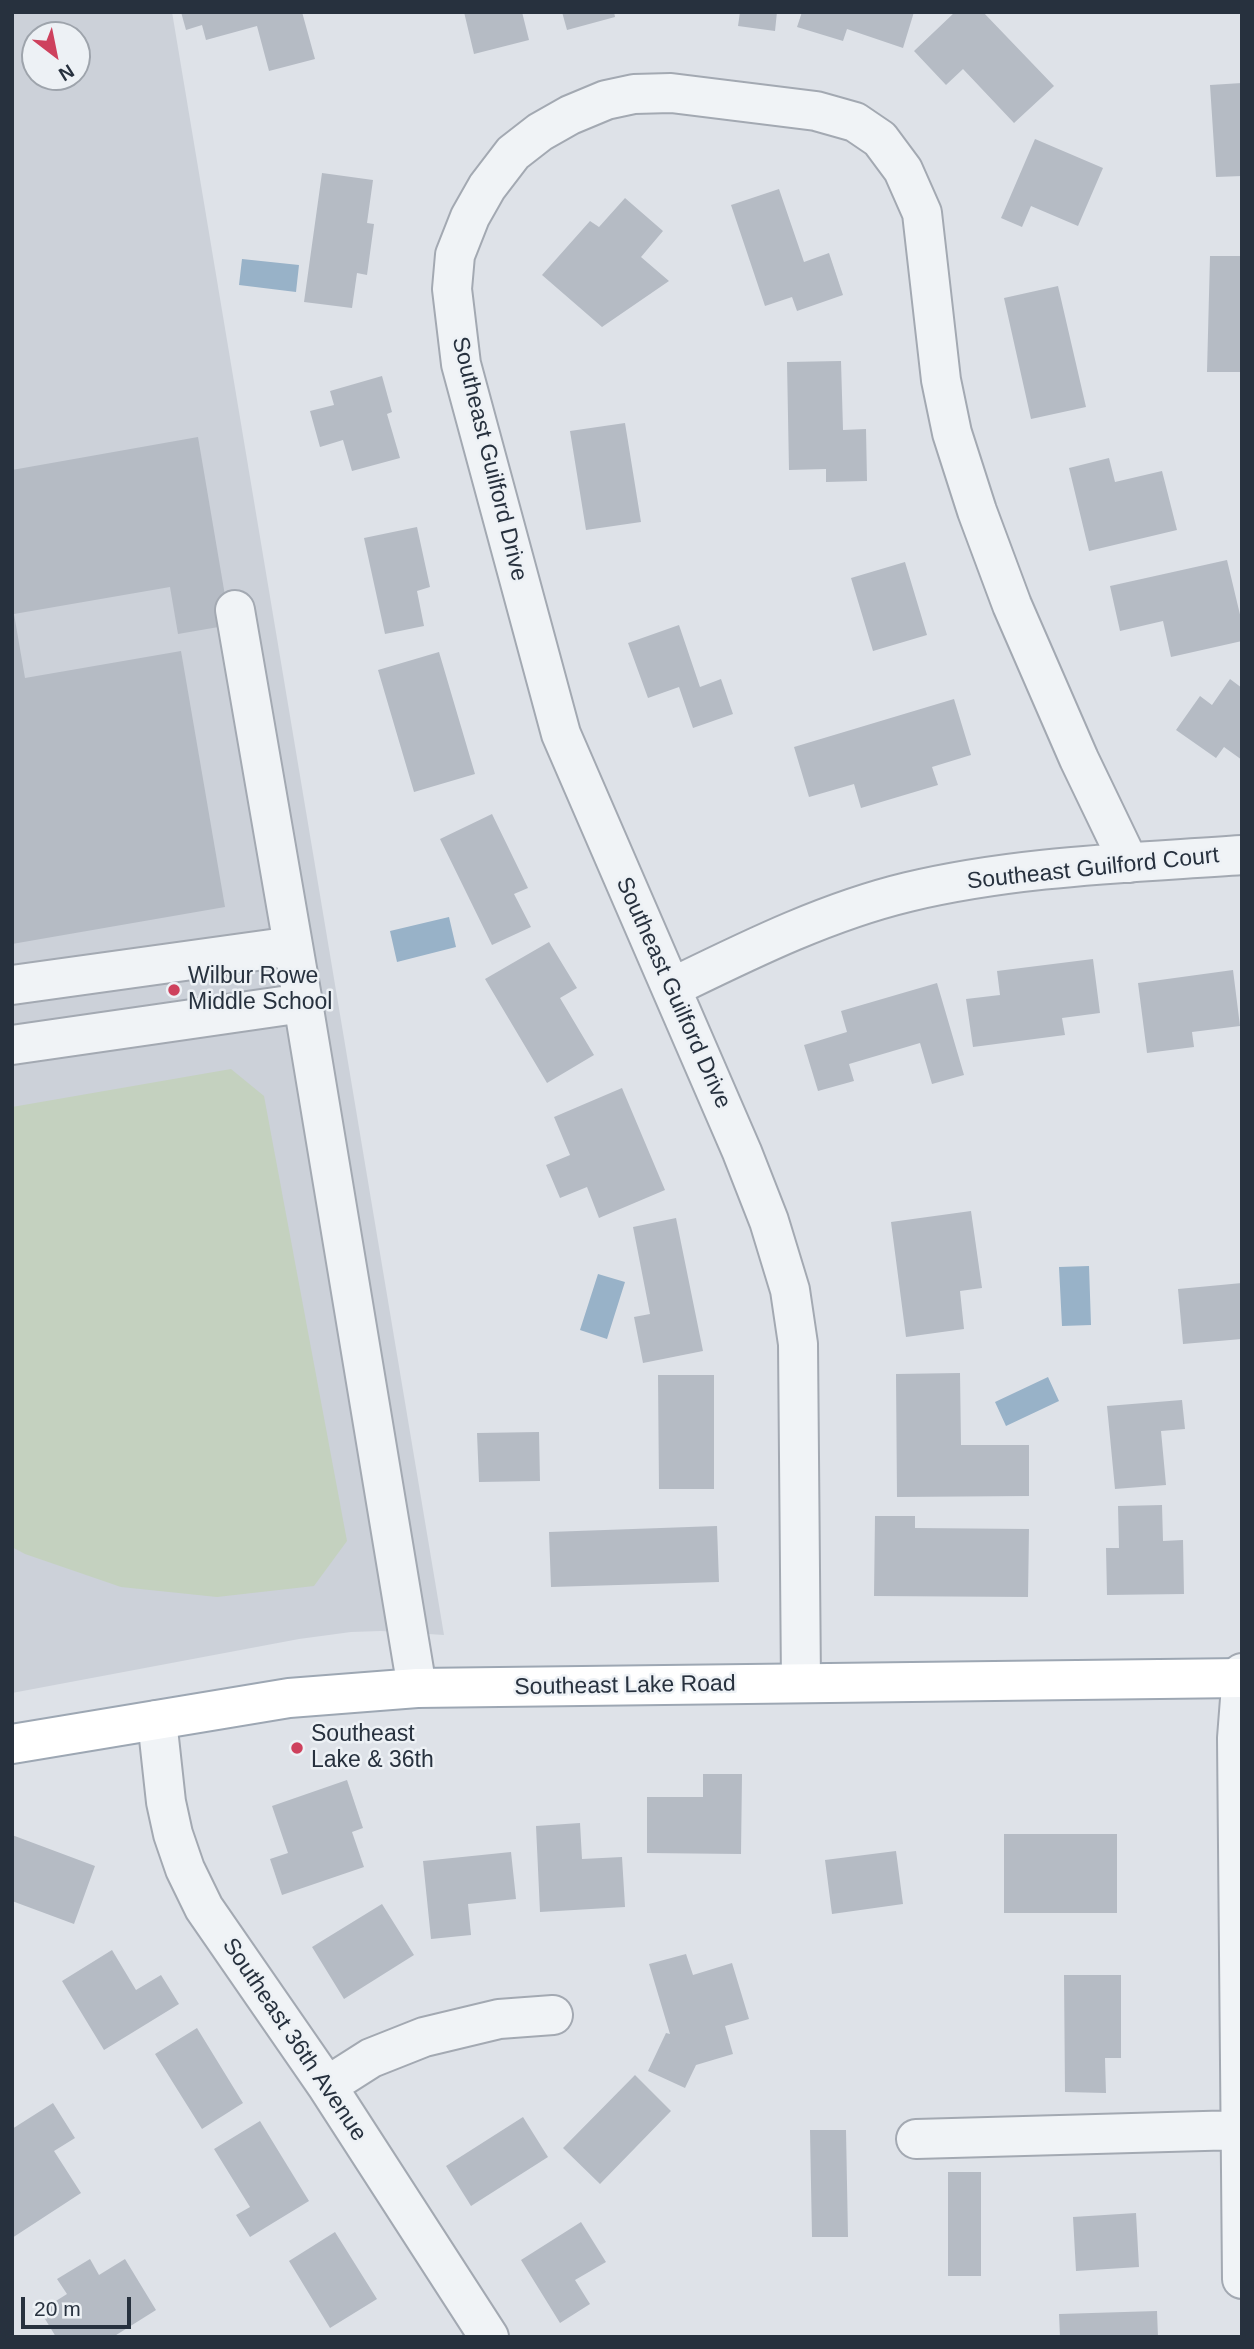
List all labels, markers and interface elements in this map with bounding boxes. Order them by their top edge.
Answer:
north arrow [21,21,91,91]
text: N [55,60,78,85]
street label: Southeast Guilford Drive [445,334,533,584]
street label: Southeast Guilford Court [966,842,1220,896]
street label: Southeast Guilford Drive [609,873,737,1113]
place label: Wilbur Rowe Middle School [188,963,332,1017]
marker: Wilbur Rowe Middle School [166,982,182,998]
street label: Southeast Lake Road [514,1670,736,1702]
place label: Southeast Lake & 36th [311,1721,434,1775]
marker: Southeast Lake & 36th [289,1740,305,1756]
street label: Southeast 36th Avenue [216,1933,372,2147]
scale bar [24,2282,135,2326]
text: 20 m [34,2297,81,2320]

